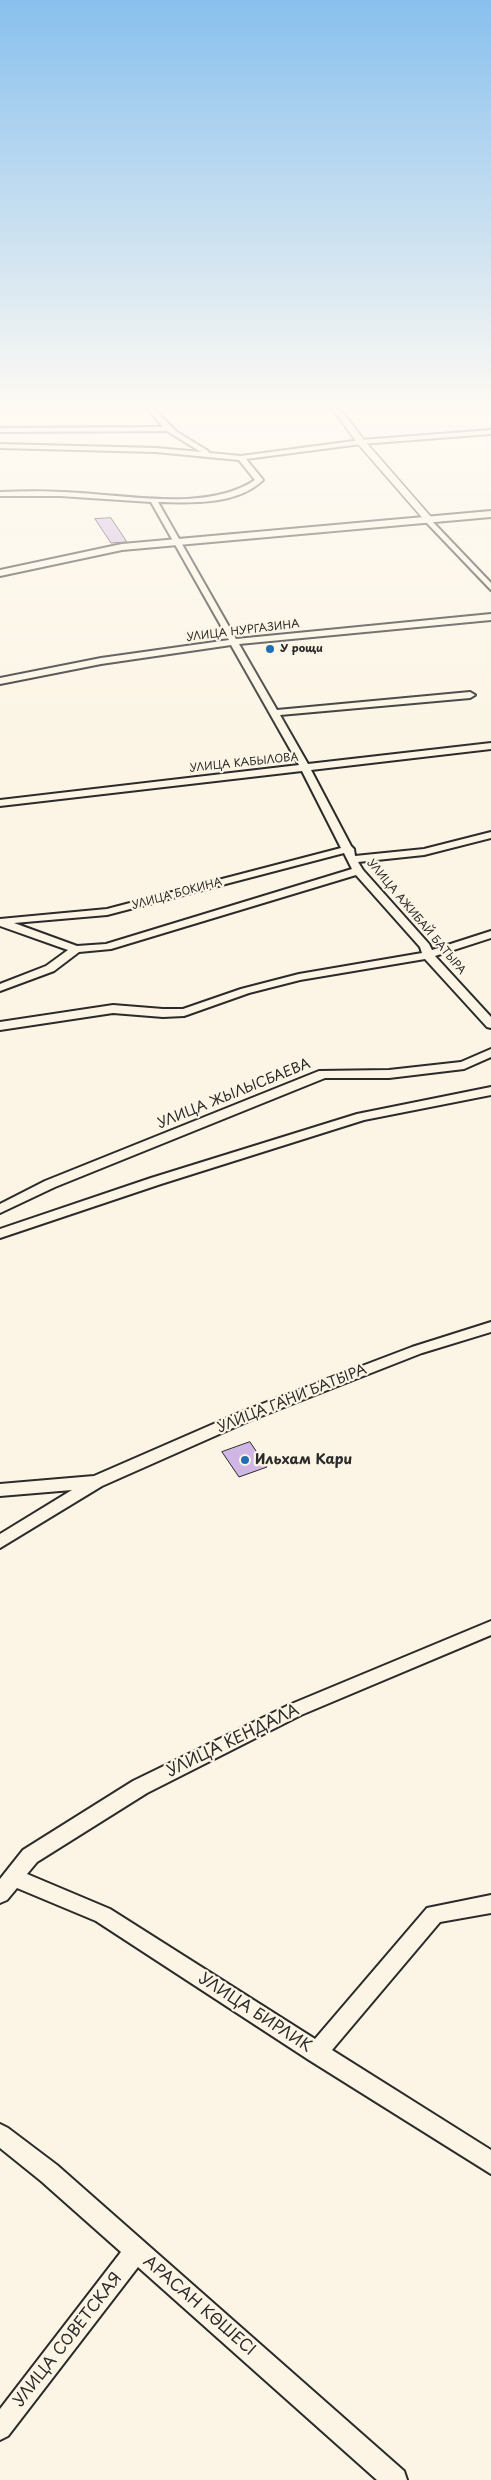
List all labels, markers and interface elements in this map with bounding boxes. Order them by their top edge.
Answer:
street label: УЛИЦА НУРГАЗИНА [186,618,300,644]
place label: У рощи [280,642,323,656]
marker: У рощи [264,643,276,655]
street label: УЛИЦА КАБЫЛОВА [189,751,299,775]
street label: УЛИЦА АЖИБАЙ БАТЫРА [364,857,468,977]
street label: УЛИЦА БОКИНА [130,876,224,912]
street label: УЛИЦА ЖЫЛЫСБАЕВА [155,1056,313,1132]
street label: УЛИЦА ГАНИ БАТЫРА [215,1361,369,1437]
place label: Ильхам Кари [255,1452,352,1468]
marker: Ильхам Кари [239,1454,251,1466]
street label: УЛИЦА КЕНДАЛА [164,1701,302,1781]
street label: УЛИЦА БИРЛИК [195,1969,315,2057]
street label: АРАСАН КӨШЕСІ [139,2252,259,2360]
street label: УЛИЦА СОВЕТСКАЯ [10,2269,126,2411]

